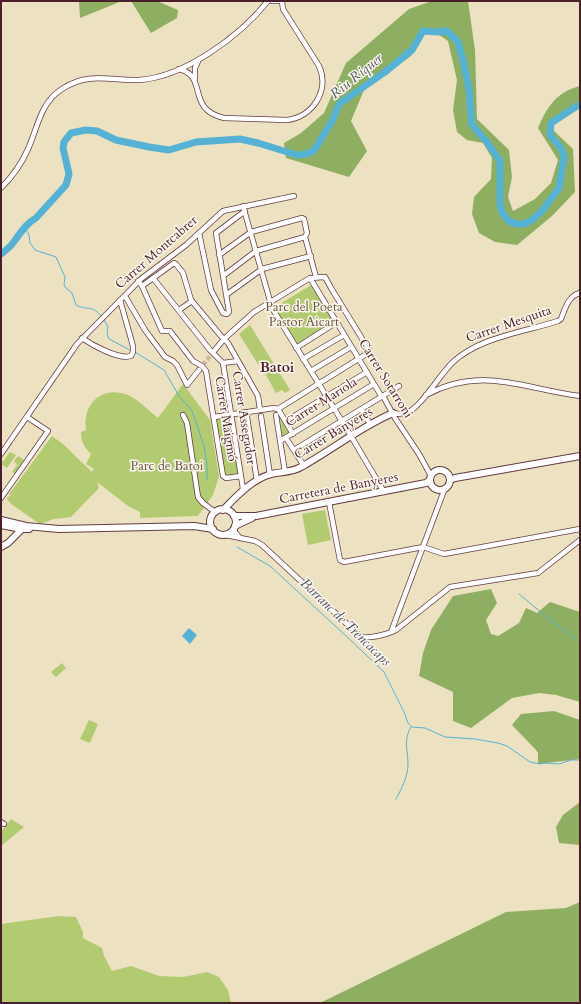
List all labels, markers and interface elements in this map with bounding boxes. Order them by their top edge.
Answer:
water label: Riu Riquer [327,51,387,103]
street label: Carrer Montcabrer [113,213,201,293]
park label: Parc del Poeta Pastor Aicart [265,300,343,331]
street label: Carrer Mesquita [464,303,554,347]
street label: Carrer Sotarroni [355,337,415,421]
district label: Batoi [260,361,294,377]
street label: Carrer Assegador [228,370,258,466]
street label: Carrer Maigmó [211,375,239,463]
street label: Carrer Mariola [283,375,361,431]
street label: Carrer Banyeres [292,404,376,464]
park label: Parc de Batoi [130,459,204,475]
street label: Carretera de Banyeres [278,470,400,508]
water label: Barranc de Trencacaps [296,576,394,670]

